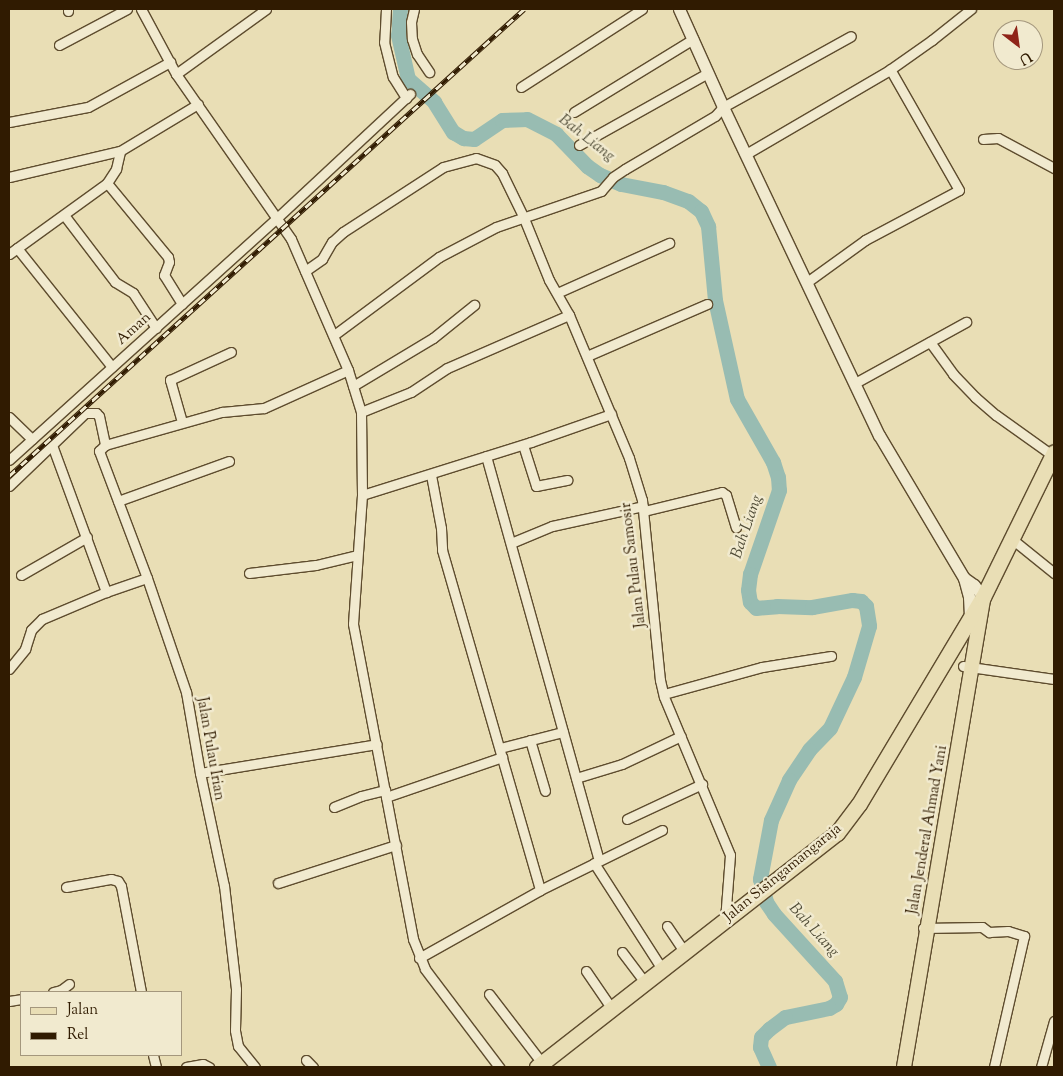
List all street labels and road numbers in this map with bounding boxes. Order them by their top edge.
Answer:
street label: Aman [113,309,155,349]
street label: Jalan Pulau Samosir [617,501,651,629]
street label: Jalan Pulau Irian [192,696,228,802]
street label: Jalan Jenderal Ahmad Yani [904,744,952,916]
street label: Jalan Sisingamangaraja [721,820,845,926]

